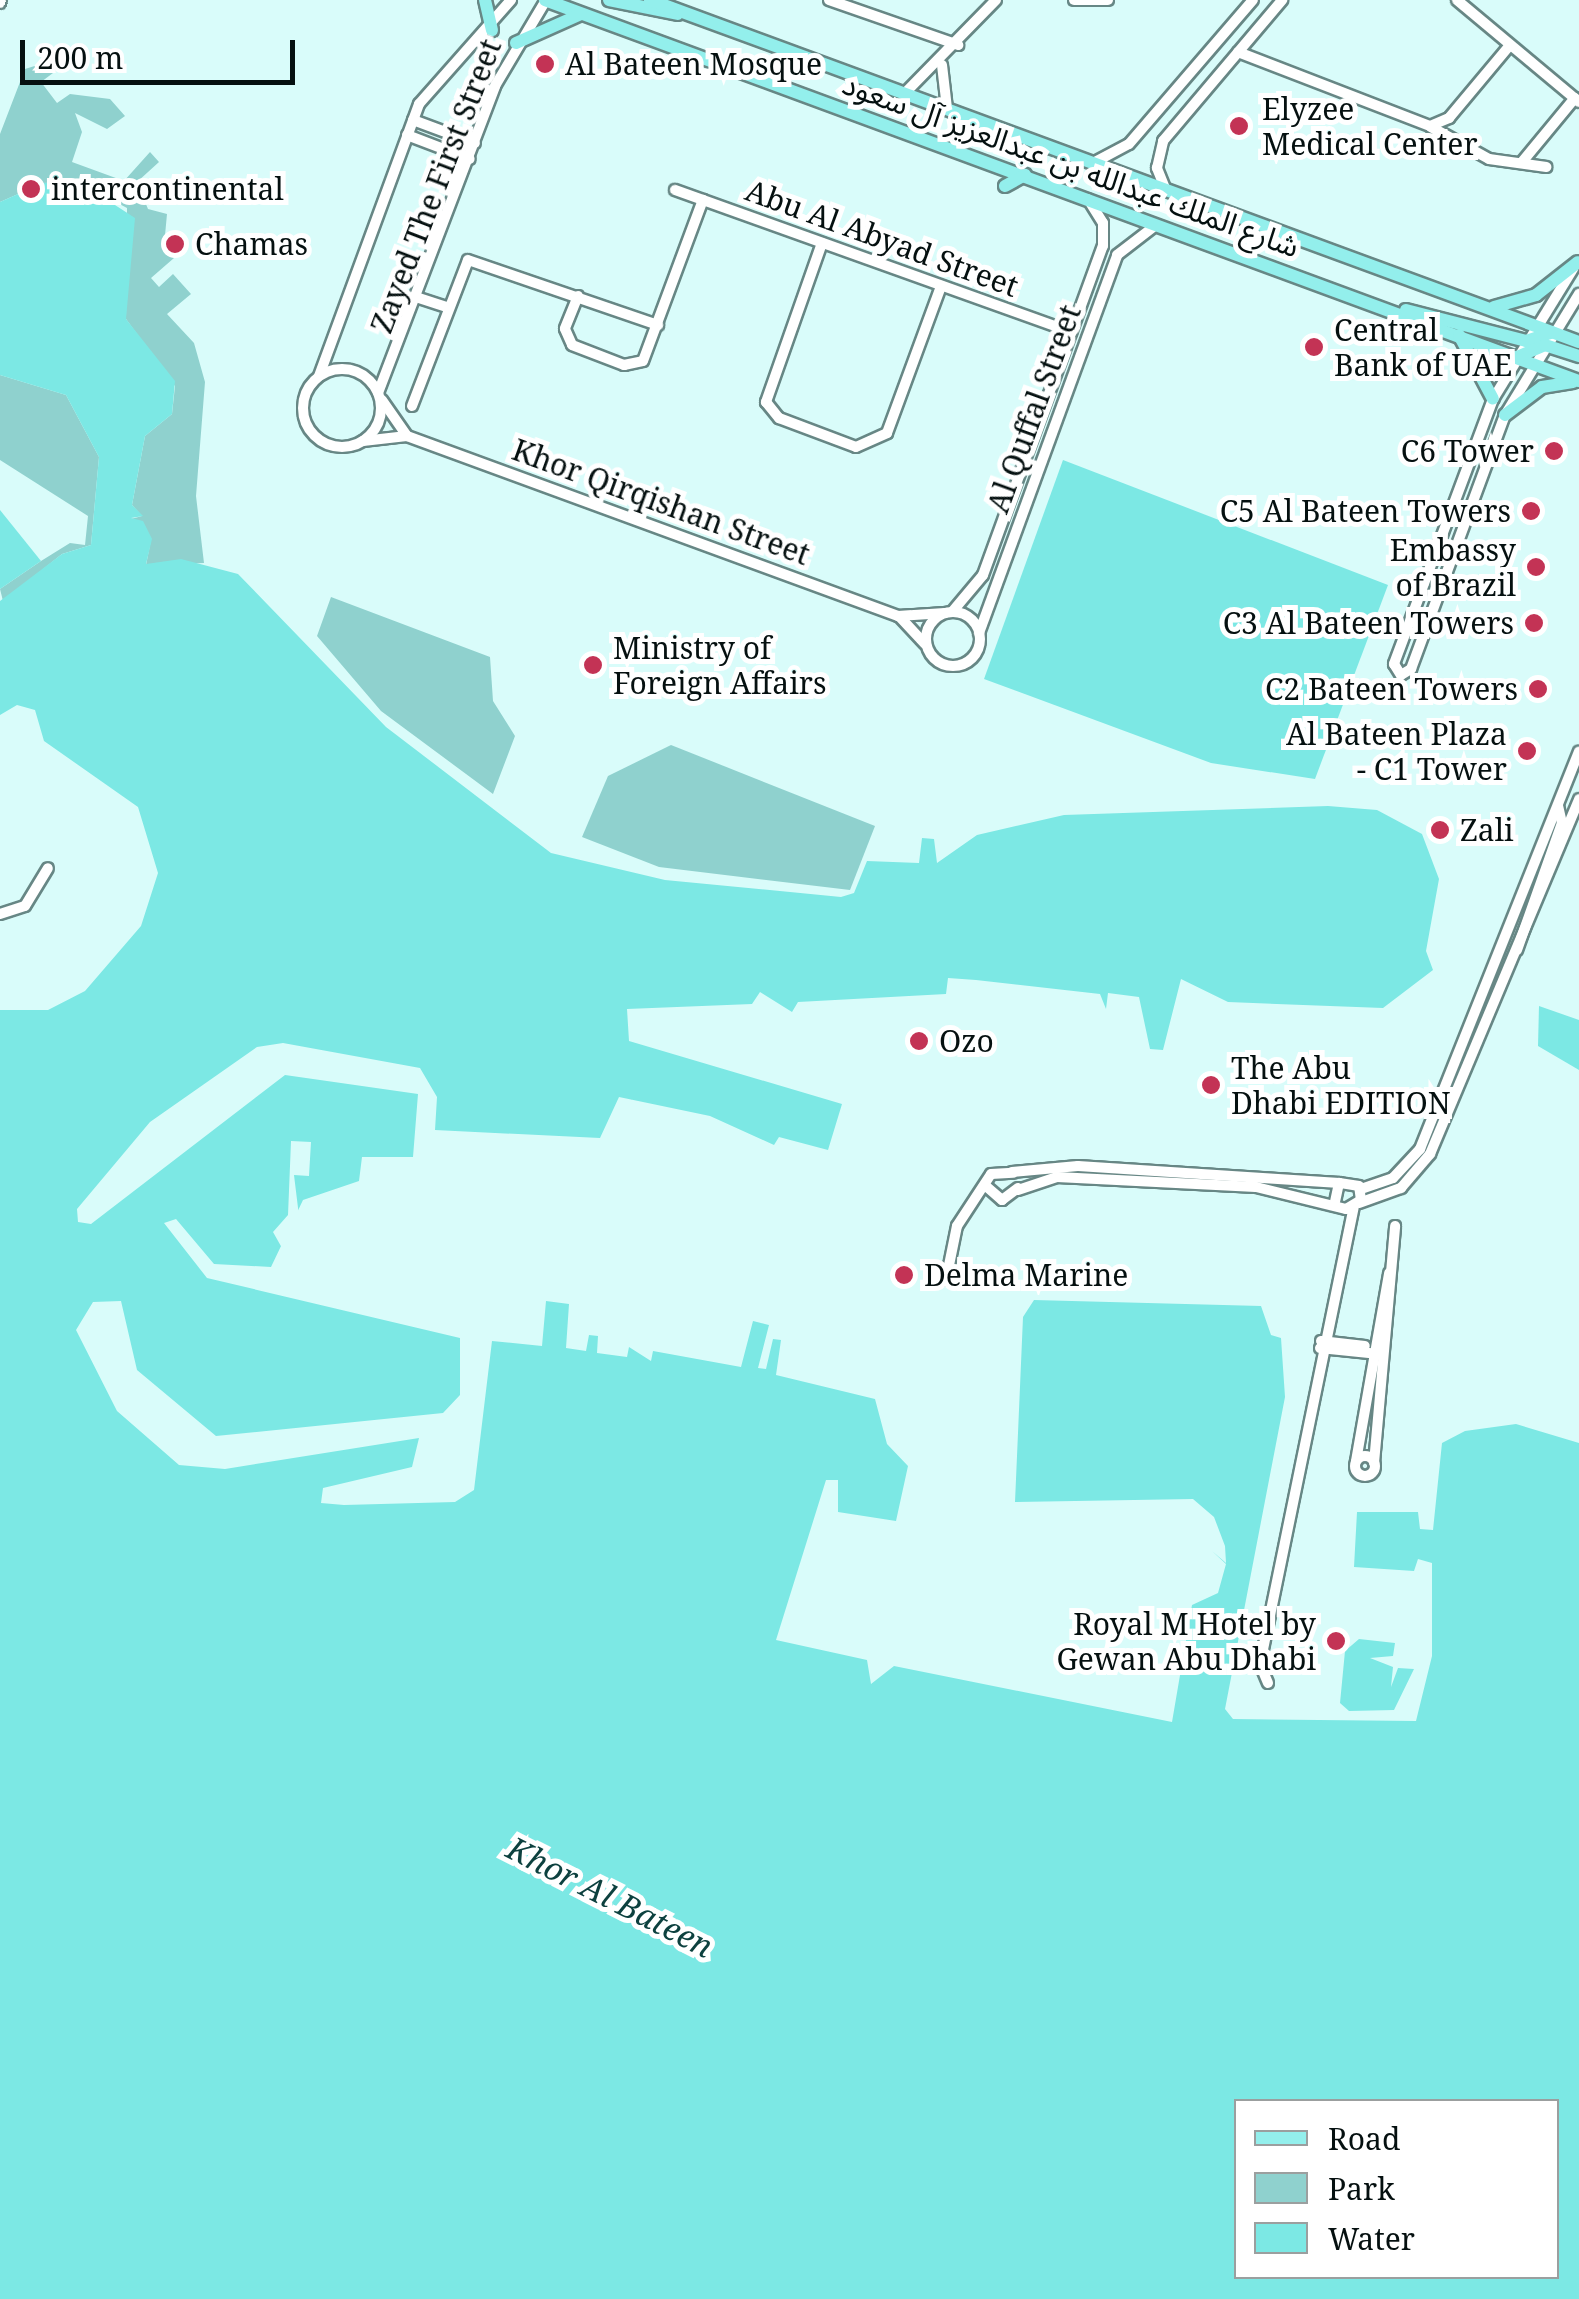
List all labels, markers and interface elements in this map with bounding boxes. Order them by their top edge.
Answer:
scale bar [25,20,300,82]
street label: Zayed The First Street [363,34,509,338]
text: 200 m [37,37,123,78]
place label: Al Bateen Mosque [565,46,822,82]
marker: Al Bateen Mosque [534,53,556,75]
street label: شارع الملك عبدالله بن عبدالعزيز آل سعود [838,65,1304,265]
place label: Elyzee Medical Center [1262,91,1478,162]
marker: Elyzee Medical Center [1226,113,1252,139]
place label: intercontinental [51,171,284,207]
street label: Abu Al Abyad Street [741,172,1023,304]
marker: intercontinental [20,178,42,200]
place label: Chamas [195,226,308,262]
marker: Chamas [164,233,186,255]
street label: Al Quffal Street [980,300,1088,518]
place label: Central Bank of UAE [1334,312,1512,382]
marker: Central Bank of UAE [1303,336,1325,358]
street label: Khor Qirqishan Street [508,431,814,573]
place label: C6 Tower [1401,433,1534,469]
marker: C6 Tower [1543,440,1565,462]
place label: C5 Al Bateen Towers [1220,493,1511,529]
marker: C5 Al Bateen Towers [1520,500,1542,522]
place label: Embassy of Brazil [1390,532,1516,602]
marker: Embassy of Brazil [1525,556,1547,578]
place label: C3 Al Bateen Towers [1223,605,1514,641]
marker: C3 Al Bateen Towers [1523,612,1545,634]
place label: Ministry of Foreign Affairs [613,630,826,700]
marker: Ministry of Foreign Affairs [582,654,604,676]
place label: C2 Bateen Towers [1265,671,1518,707]
marker: C2 Bateen Towers [1527,678,1549,700]
place label: Al Bateen Plaza - C1 Tower [1286,716,1507,786]
marker: Al Bateen Plaza - C1 Tower [1516,740,1538,762]
place label: Zali [1460,812,1514,848]
marker: Zali [1429,819,1451,841]
place label: Ozo [939,1023,994,1059]
marker: Ozo [908,1030,930,1052]
place label: The Abu Dhabi EDITION [1231,1050,1451,1120]
marker: The Abu Dhabi EDITION [1200,1074,1222,1096]
place label: Delma Marine [924,1257,1128,1293]
marker: Delma Marine [893,1264,915,1286]
place label: Royal M Hotel by Gewan Abu Dhabi [1056,1606,1316,1676]
marker: Royal M Hotel by Gewan Abu Dhabi [1325,1630,1347,1652]
water label: Khor Al Bateen [501,1829,719,1965]
legend [1234,2099,1559,2279]
text: Road [1328,2118,1400,2159]
text: Park [1328,2168,1395,2209]
text: Water [1328,2218,1415,2259]

